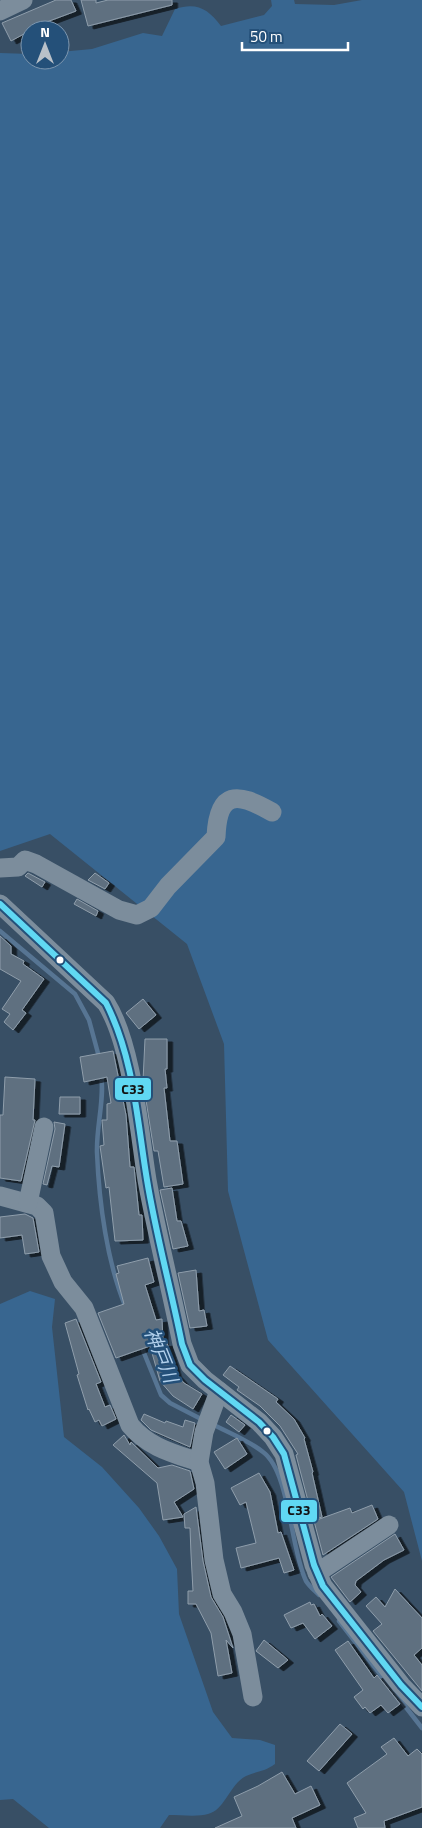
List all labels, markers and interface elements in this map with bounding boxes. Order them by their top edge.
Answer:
north arrow [20,20,70,70]
scale bar [242,20,348,52]
text: N [40,21,50,42]
text: 50 m [250,25,283,48]
unlabelled marker [55,955,65,965]
line badge: C33 [114,1077,152,1101]
text: C33 [121,1078,145,1099]
water label: 神戸川 [138,1323,187,1389]
unlabelled marker [262,1426,272,1436]
line badge: C33 [280,1499,318,1523]
text: C33 [287,1499,311,1520]

